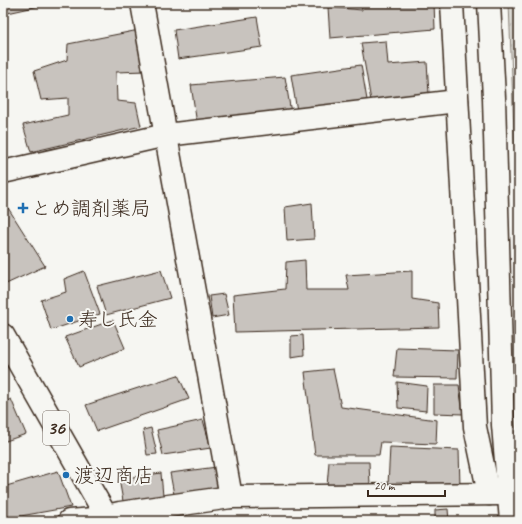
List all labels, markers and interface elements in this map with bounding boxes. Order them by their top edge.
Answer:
place label: とめ調剤薬局 [31,196,151,221]
marker: とめ調剤薬局 [18,203,28,213]
place label: 寿し氏金 [78,307,158,332]
marker: 寿し氏金 [65,314,75,324]
road number: 36 [43,411,69,445]
place label: 渡辺商店 [74,463,154,488]
marker: 渡辺商店 [61,470,71,480]
scale bar [368,472,445,498]
text: 20 m [374,478,396,494]

